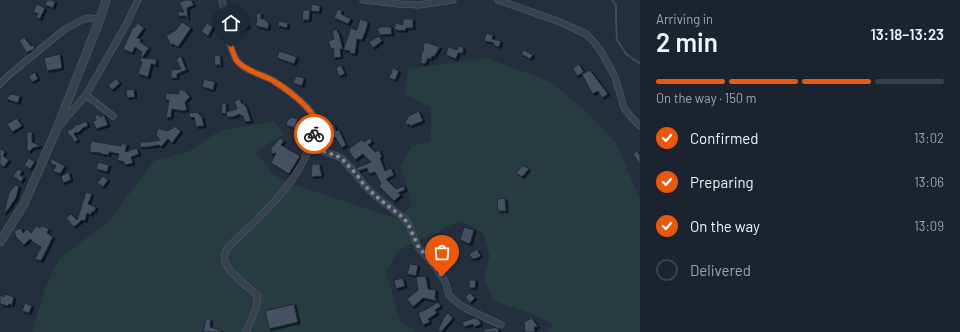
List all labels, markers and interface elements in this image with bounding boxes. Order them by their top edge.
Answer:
pin [214,6,248,47]
text: Arriving in [656,11,713,27]
icon: home [220,12,242,34]
text: 13:18–13:23 [870,25,944,43]
text: 2 min [656,26,718,57]
text: On the way · 150 m [656,90,757,106]
courier [294,114,334,154]
icon: bike [303,123,325,145]
icon: check [656,127,678,149]
text: Confirmed [690,129,758,147]
text: 13:02 [914,130,944,146]
icon: check [656,171,678,193]
text: Preparing [690,173,754,191]
text: 13:06 [914,174,944,190]
icon: check [656,215,678,237]
text: On the way [690,217,760,235]
text: 13:09 [914,218,944,234]
pin [425,235,459,276]
icon: bag [431,241,453,263]
text: Delivered [690,261,751,279]

